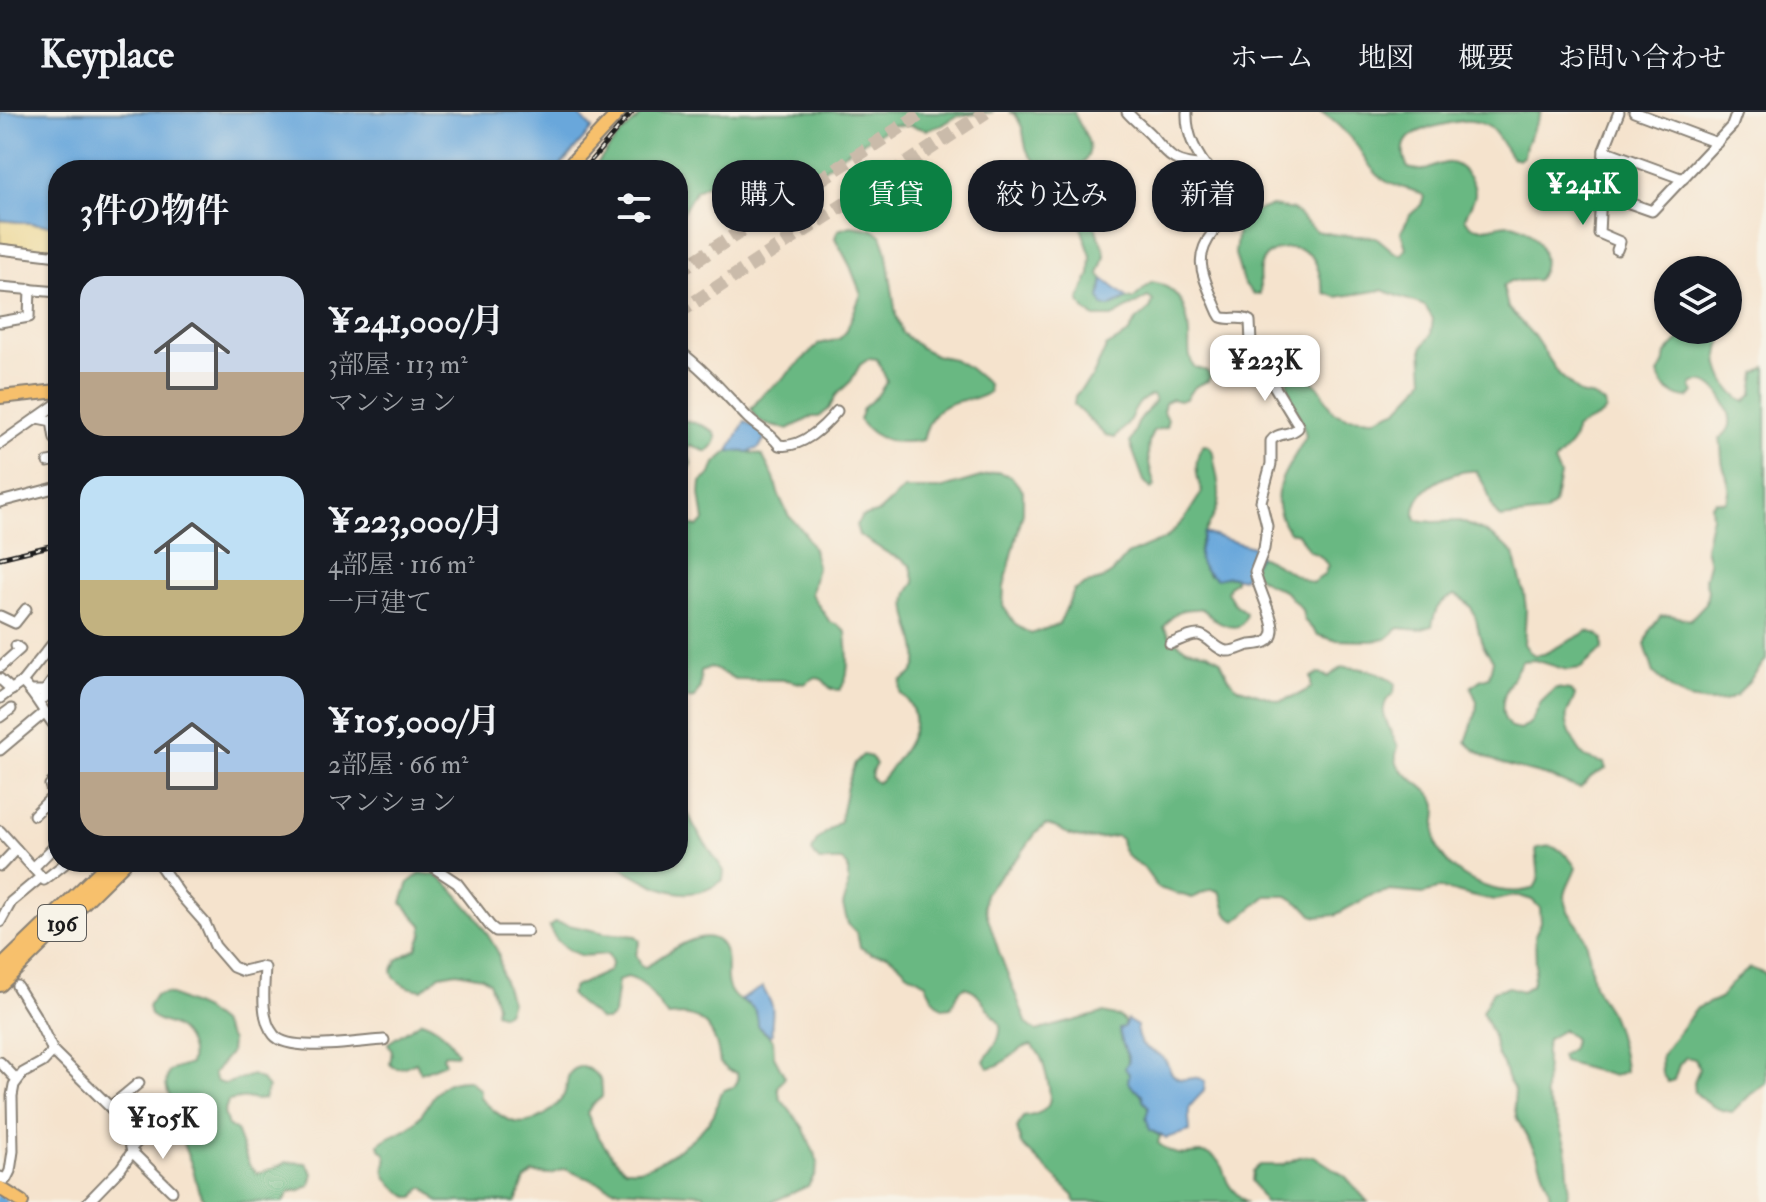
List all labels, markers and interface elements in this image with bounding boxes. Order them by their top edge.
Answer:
text: Keyplace [40,31,174,79]
text: ホーム [1230,41,1314,76]
text: 地図 [1358,41,1414,76]
text: 概要 [1458,41,1514,76]
text: お問い合わせ [1558,41,1726,76]
pin: ¥241K [1527,159,1639,227]
chip: 購入 [712,160,824,232]
chip: 賃貸 [840,160,952,232]
chip: 絞り込み [968,160,1136,232]
chip: 新着 [1152,160,1264,232]
text: ¥241K [1546,169,1620,201]
icon: filters [612,186,656,230]
text: 3件の物件 [80,190,229,233]
map controls [1654,256,1742,344]
button: layers [1654,256,1742,344]
text: ¥241,000/月 [328,300,504,343]
icon: home [144,308,240,404]
pin: ¥223K [1209,335,1321,403]
text: ¥223K [1228,345,1302,377]
text: 3部屋 · 113 m² [328,349,468,381]
text: マンション [328,387,457,419]
text: ¥223,000/月 [328,500,504,543]
icon: home [144,508,240,604]
text: 4部屋 · 116 m² [328,549,475,581]
text: 一戸建て [328,587,432,619]
text: ¥105,000/月 [328,700,501,743]
icon: home [144,708,240,804]
text: 2部屋 · 66 m² [328,749,468,781]
text: マンション [328,787,457,819]
road number: 196 [38,905,86,941]
pin: ¥105K [107,1093,219,1161]
text: ¥105K [127,1103,199,1135]

